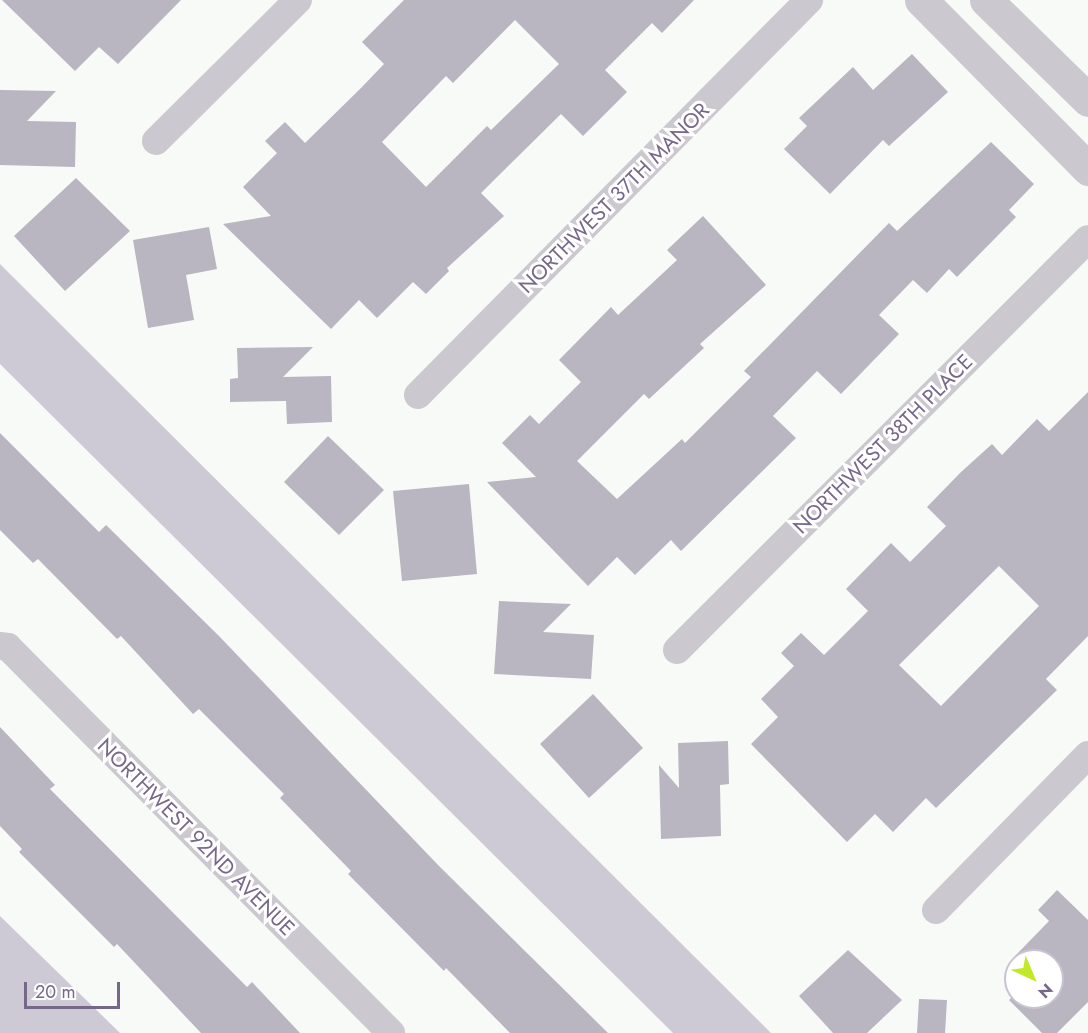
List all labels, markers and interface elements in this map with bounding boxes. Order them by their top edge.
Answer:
street label: NORTHWEST 37TH MANOR [514,98,714,298]
street label: NORTHWEST 38TH PLACE [788,349,978,539]
street label: NORTHWEST 92ND AVENUE [92,733,300,941]
north arrow [1004,949,1064,1009]
scale bar [27,970,123,1008]
text: N [1033,978,1058,1004]
text: 20 m [35,979,75,1005]

